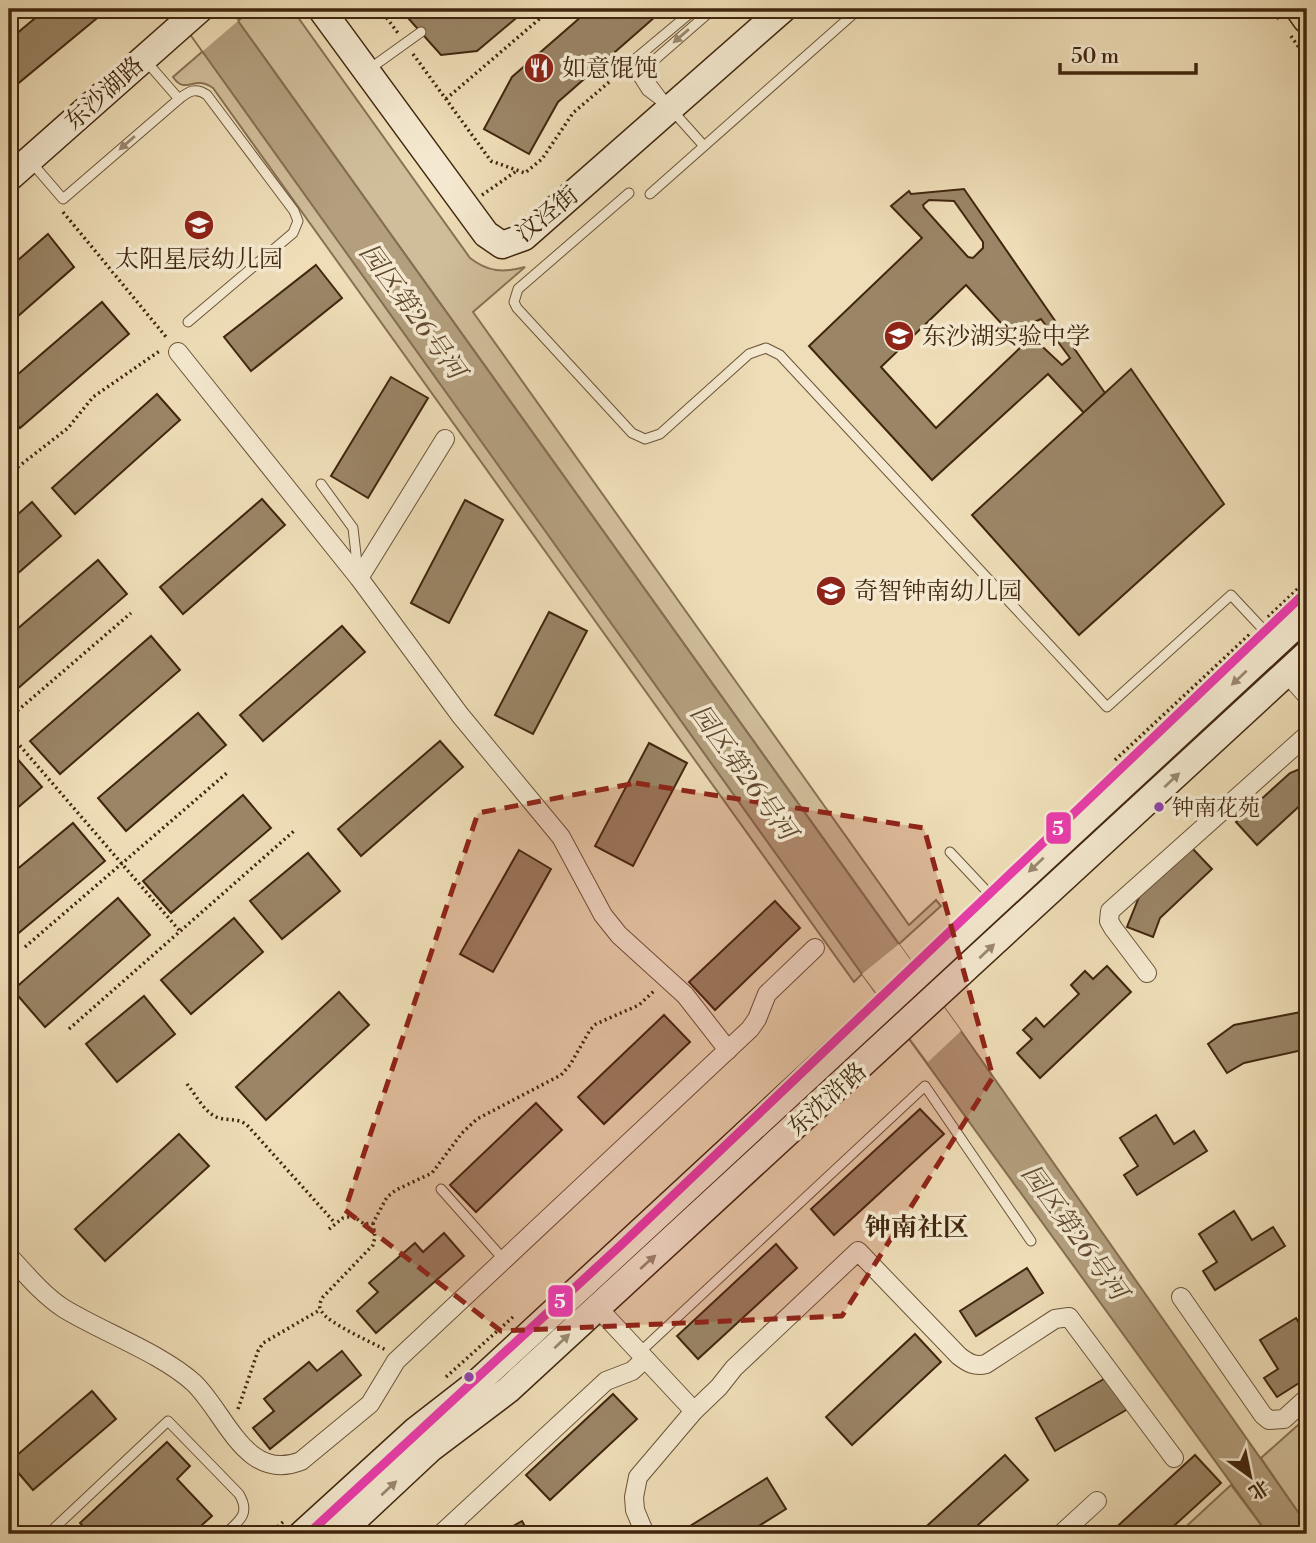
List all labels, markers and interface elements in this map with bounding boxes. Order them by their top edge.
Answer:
one-way arrow [672,28,690,44]
scale bar [1060,32,1197,76]
text: 50 m [1071,44,1119,70]
street label: 东沙湖路 [59,50,150,137]
restaurant icon: 如意馄饨 [522,51,556,85]
place label: 如意馄饨 [562,54,658,84]
one-way arrow [119,135,136,151]
street label: 汶泾街 [510,180,585,249]
school or university icon: 太阳星辰幼儿园 [182,208,216,242]
water label: 园区第26号河 [352,238,474,389]
place label: 太阳星辰幼儿园 [115,245,283,275]
school or university icon: 东沙湖实验中学 [882,319,916,353]
place label: 东沙湖实验中学 [922,322,1090,352]
school or university icon: 奇智钟南幼儿园 [814,574,848,608]
place label: 奇智钟南幼儿园 [854,577,1022,607]
one-way arrow [1231,669,1248,685]
water label: 园区第26号河 [683,699,805,850]
one-way arrow [1163,772,1180,788]
place label: 钟南花苑 [1172,795,1260,822]
marker: 钟南花苑 [1152,800,1166,814]
line badge: 5 [1045,811,1072,845]
text: 5 [1052,817,1064,841]
one-way arrow [1028,857,1045,873]
one-way arrow [978,943,995,959]
street label: 东沈浒路 [782,1056,873,1143]
water label: 园区第26号河 [1014,1159,1136,1310]
district label: 钟南社区 [865,1212,969,1244]
one-way arrow [639,1254,657,1270]
line badge: 5 [547,1284,574,1318]
text: 5 [554,1290,566,1314]
one-way arrow [553,1333,570,1349]
unlabelled marker [462,1370,476,1384]
north arrow [1214,1442,1284,1512]
text: 北 [1244,1474,1273,1505]
one-way arrow [380,1480,397,1496]

